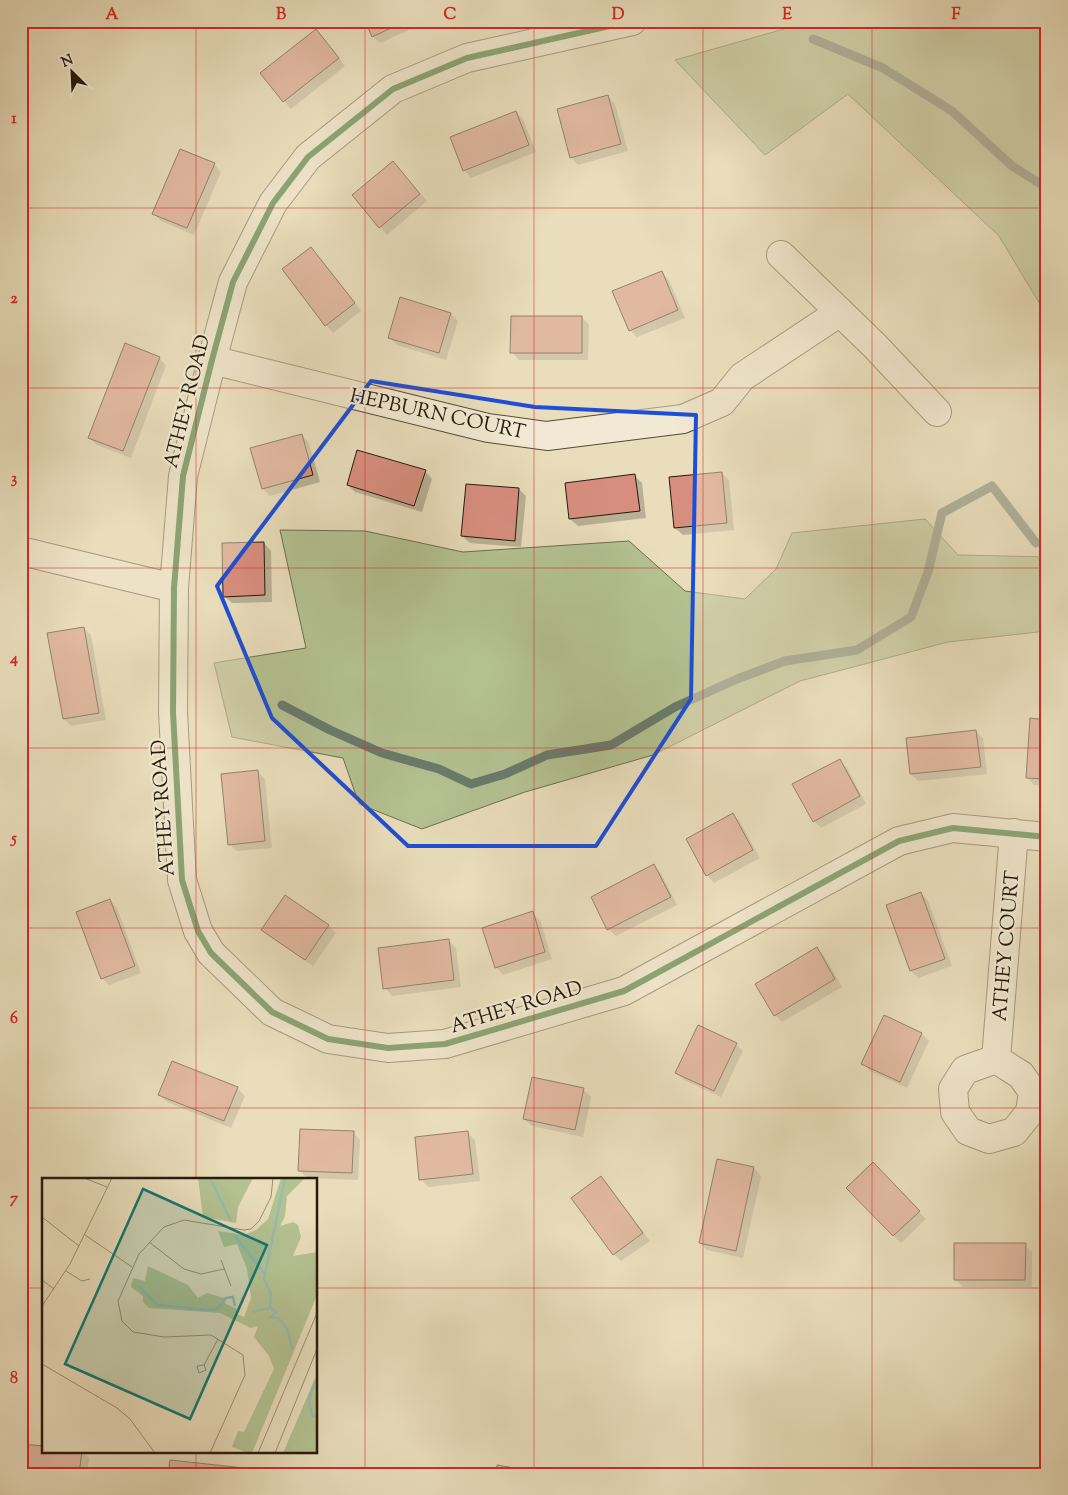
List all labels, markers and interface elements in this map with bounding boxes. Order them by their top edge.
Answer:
text: A [106,4,119,27]
text: B [276,4,286,27]
text: C [444,4,457,27]
text: D [612,4,625,27]
text: E [782,4,792,27]
text: F [952,4,961,27]
north arrow [48,48,98,98]
text: N [58,51,77,73]
text: 1 [11,108,17,131]
text: 2 [10,288,18,311]
street label: ATHEY ROAD [158,332,219,472]
street label: HEPBURN COURT [347,383,528,448]
text: 3 [11,468,18,491]
text: 4 [9,648,18,671]
street label: ATHEY ROAD [145,739,184,877]
text: 5 [9,828,17,851]
street label: ATHEY COURT [986,870,1029,1023]
street label: ATHEY ROAD [447,975,586,1042]
text: 6 [10,1008,18,1031]
inset map [42,1178,318,1452]
text: 7 [10,1188,19,1211]
text: 8 [10,1368,18,1391]

